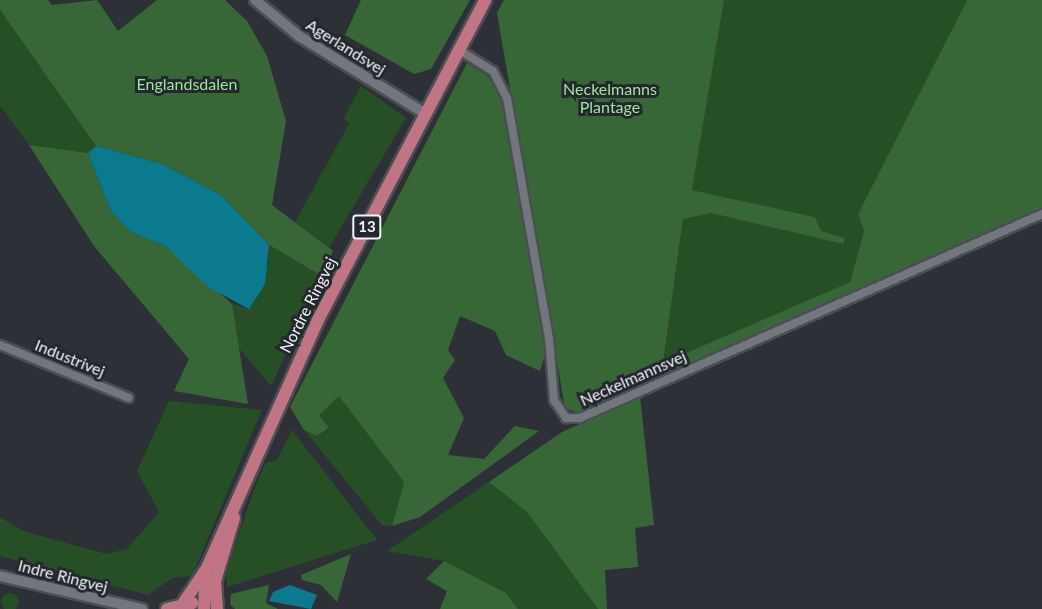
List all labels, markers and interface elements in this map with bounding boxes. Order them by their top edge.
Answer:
street label: Agerlandsvej [303,15,389,79]
park label: Englandsdalen [137,74,237,94]
park label: Neckelmanns Plantage [563,79,657,117]
road number: 13 [352,215,382,239]
street label: Nordre Ringvej [276,254,340,356]
street label: Industrivej [32,335,108,381]
street label: Neckelmannsvej [577,346,689,410]
street label: Indre Ringvej [16,556,110,596]

